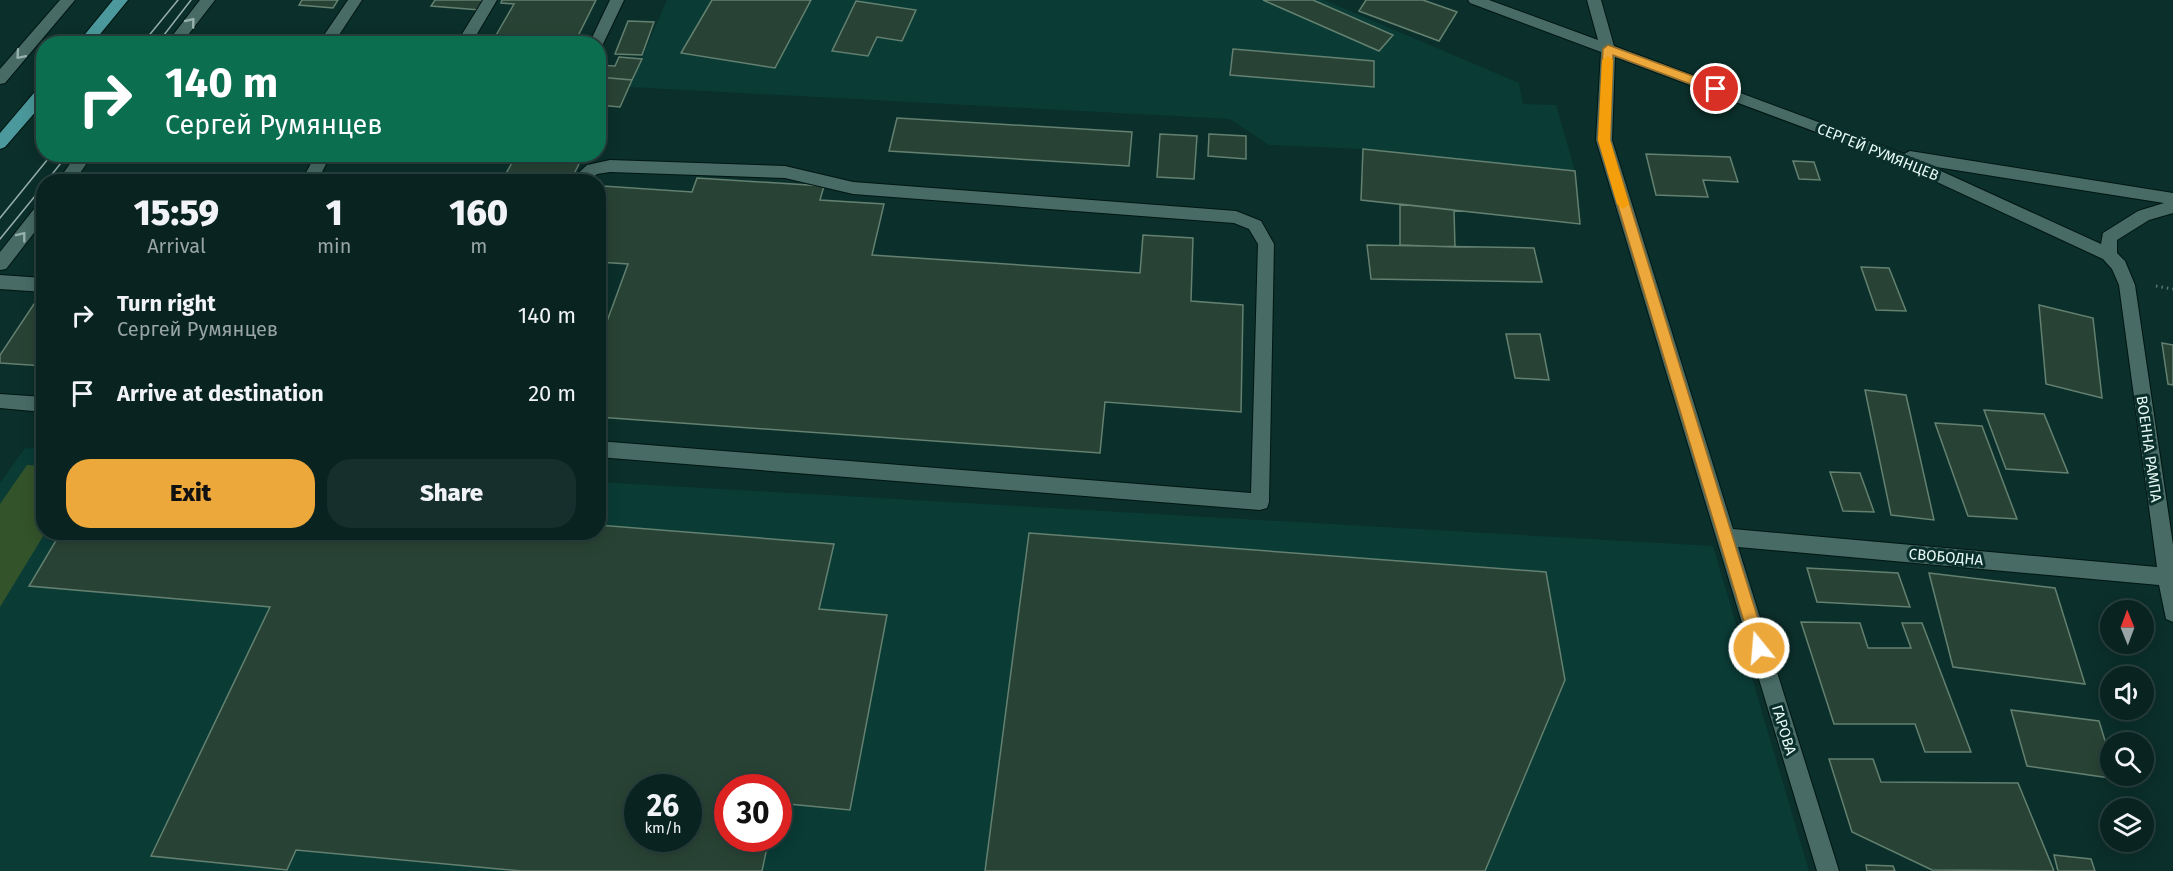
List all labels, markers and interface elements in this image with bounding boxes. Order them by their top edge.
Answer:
one-way arrow [183,18,194,29]
one-way arrow [16,48,27,59]
text: 140 m [165,58,278,108]
icon: right [66,60,144,138]
pin [1690,63,1741,114]
icon: arrive [1699,72,1732,105]
text: Сергей Румянцев [165,109,383,141]
street label: СЕРГЕЙ РУМЯНЦЕВ [1815,119,1941,185]
text: 15:59 [134,191,219,235]
text: 1 [326,191,343,235]
text: 160 [449,191,508,235]
one-way arrow [14,232,25,243]
text: Arrival [147,234,206,258]
text: min [317,234,351,258]
text: m [470,234,487,258]
text: Turn right [117,290,216,317]
icon: right [66,299,99,332]
text: 140 m [518,302,576,329]
text: Сергей Румянцев [117,317,278,341]
icon: arrive [66,377,99,410]
text: Arrive at destination [117,380,324,407]
text: 20 m [528,380,576,407]
street label: ВОЕННА РАМПА [2133,395,2165,504]
button: Exit [66,459,315,528]
button: Share [327,459,576,528]
street label: СВОБОДНА [1908,545,1984,569]
north arrow [2100,600,2154,654]
map controls [2100,600,2154,852]
position arrow [1727,616,1791,680]
button: sound [2100,666,2154,720]
street label: ГАРОВА [1768,703,1800,758]
button: search [2100,732,2154,786]
speed limit sign: 30 [714,774,792,852]
text: 26 [647,788,679,824]
button: layers [2100,798,2154,852]
text: km/h [644,819,682,837]

